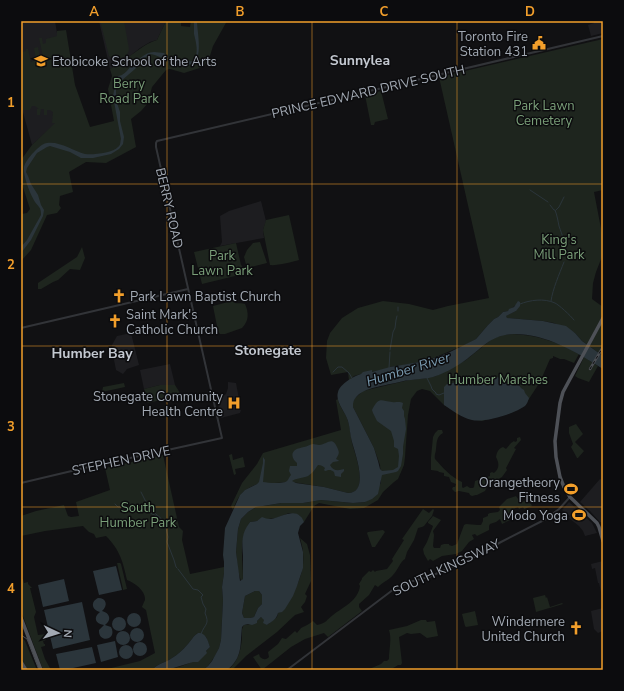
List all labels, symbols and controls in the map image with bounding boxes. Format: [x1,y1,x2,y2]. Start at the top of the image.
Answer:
text: A [89,3,99,21]
text: B [236,3,245,21]
text: C [380,3,389,21]
text: D [525,3,535,21]
place label: Toronto Fire Station 431 [458,28,528,61]
public building icon: Toronto Fire Station 431 [531,35,547,51]
district label: Sunnylea [330,51,390,70]
school or university icon: Etobicoke School of the Arts [33,53,49,69]
place label: Etobicoke School of the Arts [52,53,217,71]
street label: PRINCE EDWARD DRIVE SOUTH [270,61,467,123]
park label: Berry Road Park [99,75,159,108]
text: 1 [7,94,15,112]
park label: Park Lawn Cemetery [513,97,575,130]
street label: BERRY ROAD [151,166,187,250]
park label: King's Mill Park [533,231,585,264]
park label: Park Lawn Park [191,247,253,280]
text: 2 [7,256,15,274]
church icon: Park Lawn Baptist Church [111,288,127,304]
place label: Park Lawn Baptist Church [130,288,281,306]
place label: Saint Mark's Catholic Church [126,306,218,339]
church icon: Saint Mark's Catholic Church [107,313,123,329]
district label: Stonegate [235,341,302,360]
district label: Humber Bay [51,344,133,363]
water label: Humber River [364,347,453,391]
park label: Humber Marshes [448,371,548,389]
place label: Stonegate Community Health Centre [93,388,223,421]
hospital icon: Stonegate Community Health Centre [226,395,242,411]
text: 3 [7,418,15,436]
street label: STEPHEN DRIVE [70,442,172,480]
place label: Orangetheory Fitness [479,474,560,507]
sports icon: Orangetheory Fitness [563,481,579,497]
park label: South Humber Park [100,499,177,532]
place label: Modo Yoga [503,507,568,525]
sports icon: Modo Yoga [571,507,587,523]
street label: SOUTH KINGSWAY [390,535,503,601]
text: 4 [7,580,15,598]
north arrow [38,613,78,653]
place label: Windermere United Church [481,613,565,646]
church icon: Windermere United Church [568,620,584,636]
text: N [60,629,75,638]

